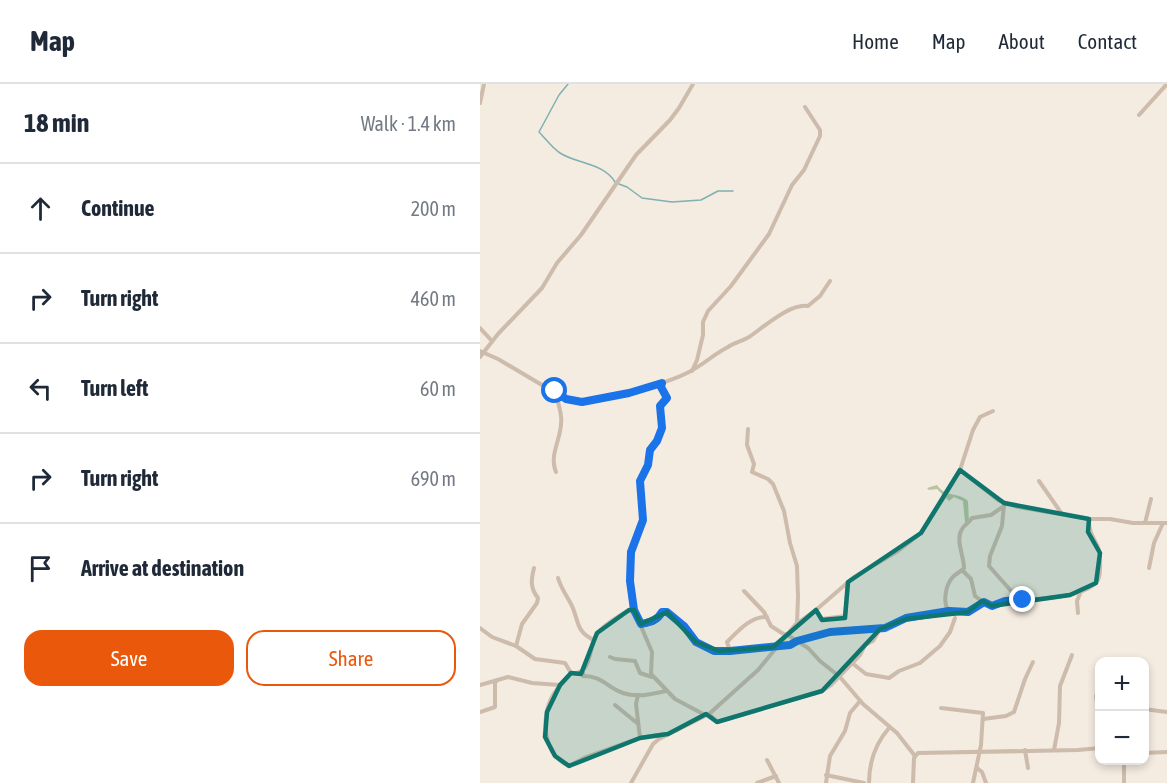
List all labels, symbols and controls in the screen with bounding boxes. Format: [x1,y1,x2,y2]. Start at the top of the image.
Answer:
text: Map [30,25,75,57]
text: Home [852,29,899,53]
text: Map [932,29,966,53]
text: About [999,29,1045,53]
text: Contact [1078,29,1137,53]
text: 18 min [24,108,89,138]
text: Walk · 1.4 km [361,112,456,135]
icon: ahead [24,192,57,225]
text: Continue [81,195,155,221]
text: 200 m [411,197,456,220]
icon: right [24,282,57,315]
text: Turn right [81,285,158,311]
text: 460 m [411,287,456,310]
icon: left [24,372,57,405]
text: Turn left [81,375,148,401]
text: 60 m [420,377,456,400]
route start [541,377,567,403]
icon: right [24,462,57,495]
text: Turn right [81,465,158,491]
text: 690 m [411,467,456,490]
icon: arrive [24,552,57,585]
text: Arrive at destination [81,555,244,581]
route end [1009,586,1035,612]
button: Save [24,630,234,686]
button: Share [246,630,456,686]
map controls [1095,657,1149,765]
button: + [1095,657,1149,711]
button: − [1095,711,1149,765]

